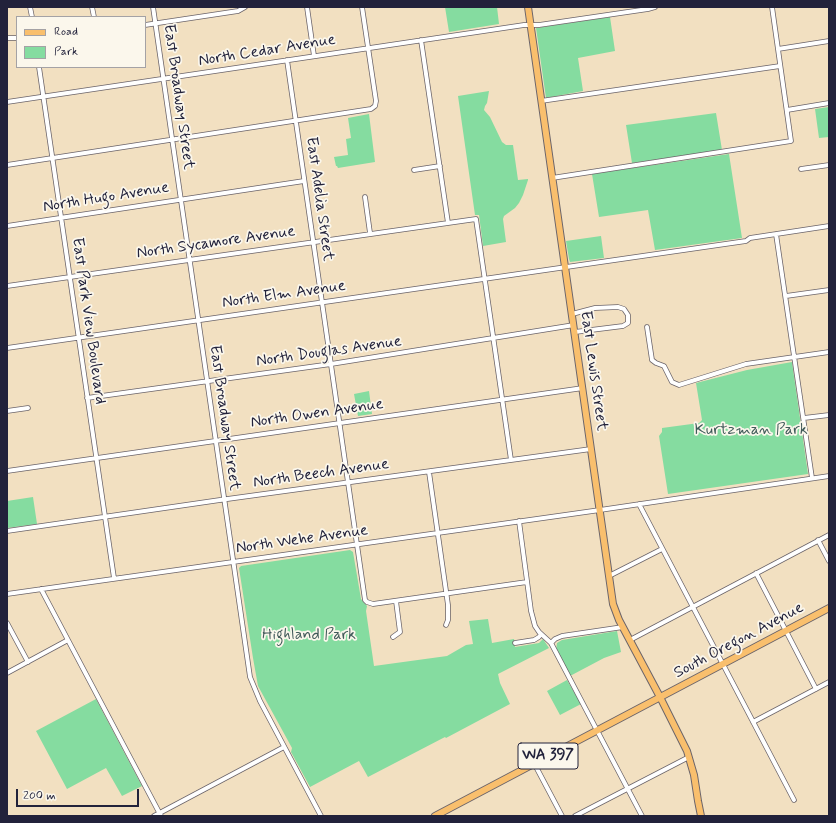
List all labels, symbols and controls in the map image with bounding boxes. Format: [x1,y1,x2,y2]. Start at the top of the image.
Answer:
legend [16,16,146,68]
street label: East Broadway Street [158,23,198,171]
text: Road [54,24,78,40]
street label: North Cedar Avenue [197,31,337,71]
text: Park [54,44,78,60]
street label: East Adelia Street [301,136,337,262]
street label: North Hugo Avenue [42,179,170,217]
street label: North Sycamore Avenue [136,222,296,264]
street label: East Park View Boulevard [67,236,109,406]
street label: North Elm Avenue [221,277,347,313]
street label: East Lewis Street [575,310,611,432]
street label: North Douglas Avenue [255,332,403,372]
street label: East Broadway Street [204,344,244,492]
street label: North Owen Avenue [249,395,385,433]
park label: Kurtzman Park [694,421,808,441]
street label: North Beech Avenue [252,455,390,493]
street label: North Wehe Avenue [235,521,369,559]
street label: South Oregon Avenue [671,599,807,683]
park label: Highland Park [262,626,356,646]
road number: WA 397 [518,743,578,769]
scale bar [18,781,141,807]
text: 200 m [23,788,56,804]

